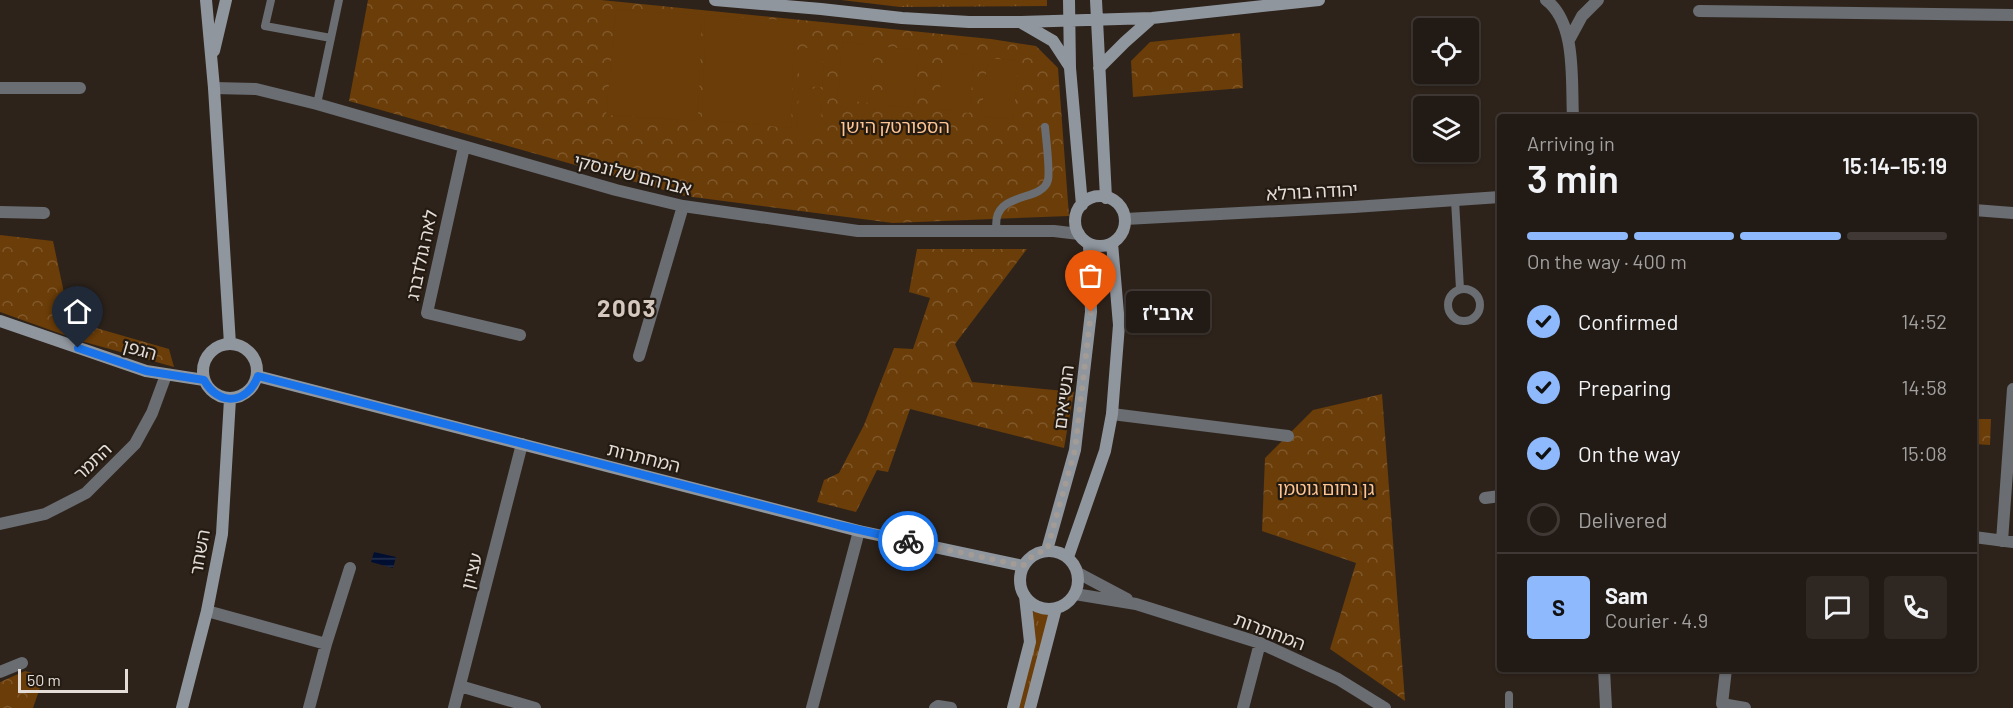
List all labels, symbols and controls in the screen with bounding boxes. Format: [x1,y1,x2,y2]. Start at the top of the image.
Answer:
map controls [1413,18,1479,162]
button: locate [1413,18,1479,84]
button: layers [1413,96,1479,162]
park label: הספורטק הישן [840,115,950,137]
text: Arriving in [1527,131,1615,155]
street label: אברהם שלונסקי [572,149,694,199]
text: 15:14–15:19 [1842,152,1947,178]
text: 3 min [1527,154,1619,201]
street label: יהודה בורלא [1266,178,1358,204]
street label: לאה גולדברג [401,208,441,302]
text: On the way · 400 m [1527,249,1687,273]
pin [1065,250,1116,312]
icon: bag [1074,259,1107,292]
pin [52,286,103,348]
callout: ארבי'ז [1127,291,1211,333]
district label: 2003 [597,293,657,322]
icon: home [61,295,94,328]
text: ארבי'ז [1142,300,1194,324]
icon: check [1527,305,1560,338]
text: Confirmed [1578,308,1678,334]
text: 14:52 [1901,309,1947,333]
street label: הגפן [120,334,160,364]
street label: הנשיאים [1048,364,1078,430]
icon: check [1527,371,1560,404]
text: Preparing [1578,374,1671,400]
text: 14:58 [1902,375,1947,399]
street label: המחתרות [605,437,683,477]
icon: check [1527,437,1560,470]
street label: התמר [68,438,116,484]
text: On the way [1578,440,1681,466]
text: 15:08 [1901,441,1947,465]
park label: גן נחום גוטמן [1277,477,1375,499]
text: Delivered [1578,506,1667,532]
courier [878,511,938,571]
icon: bike [892,525,925,558]
street label: השחר [184,528,214,576]
street label: עציון [456,550,486,592]
button: chat [1806,576,1869,639]
button: phone [1884,576,1947,639]
text: Sam [1605,582,1648,608]
text: S [1552,594,1565,620]
street label: המחתרות [1231,607,1309,655]
text: Courier · 4.9 [1605,608,1708,632]
scale bar [18,666,128,694]
text: 50 m [27,670,61,689]

